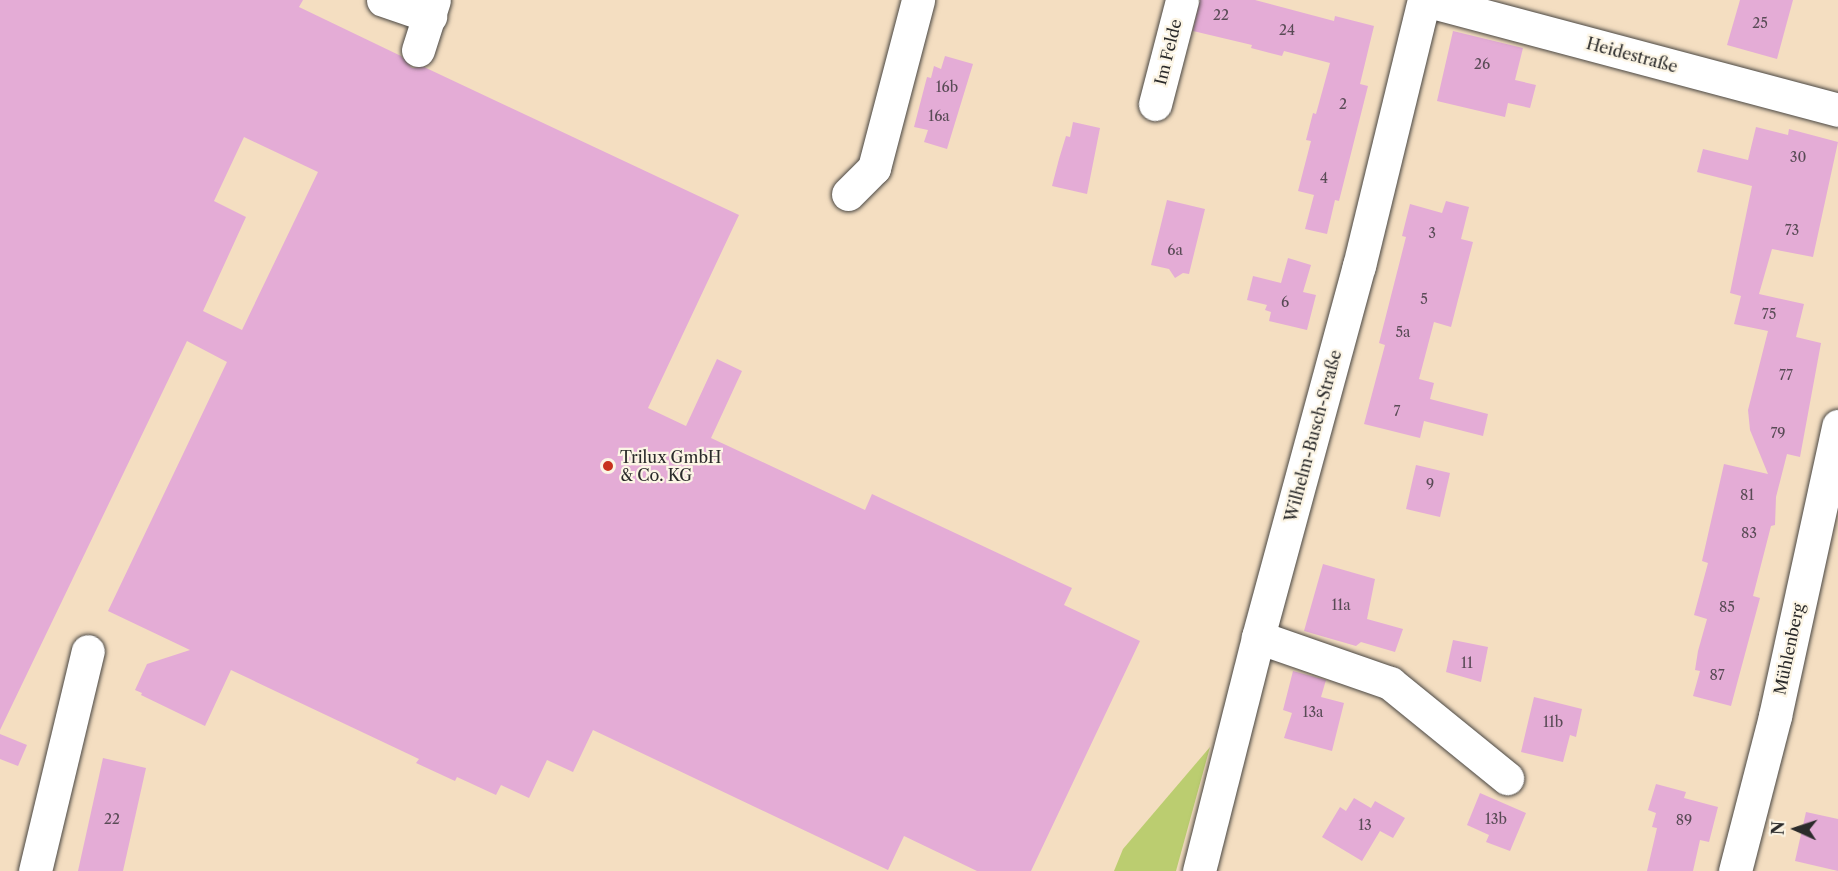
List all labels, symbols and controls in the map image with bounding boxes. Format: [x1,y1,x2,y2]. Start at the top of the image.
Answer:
house number: 22 [1213,7,1229,23]
house number: 25 [1752,15,1768,31]
street label: Im Felde [1151,17,1185,87]
house number: 24 [1279,22,1295,38]
street label: Heidestraße [1584,34,1680,76]
house number: 26 [1474,56,1490,72]
house number: 16b [936,79,958,95]
house number: 2 [1339,96,1347,112]
house number: 16a [928,108,950,124]
house number: 30 [1790,149,1806,165]
house number: 4 [1320,170,1328,186]
house number: 73 [1785,222,1799,238]
house number: 3 [1428,225,1436,241]
house number: 6a [1167,242,1183,258]
house number: 5 [1420,291,1428,307]
house number: 6 [1281,294,1289,310]
house number: 75 [1762,306,1776,322]
house number: 5a [1396,324,1410,340]
street label: Wilhelm-Busch-Straße [1281,348,1345,524]
house number: 77 [1779,367,1793,383]
house number: 7 [1394,403,1400,419]
house number: 79 [1770,425,1786,441]
place label: Trilux GmbH & Co. KG [620,447,722,485]
marker: Trilux GmbH & Co. KG [601,459,615,473]
house number: 9 [1426,476,1434,492]
house number: 81 [1740,487,1754,503]
house number: 83 [1741,525,1757,541]
house number: 11a [1331,597,1351,613]
house number: 85 [1719,599,1735,615]
street label: Mühlenberg [1770,602,1808,696]
house number: 11 [1461,655,1473,671]
house number: 87 [1709,667,1725,683]
house number: 13a [1303,704,1323,720]
house number: 11b [1543,714,1563,730]
north arrow [1766,799,1826,859]
house number: 22 [104,811,120,827]
house number: 13b [1485,811,1507,827]
house number: 89 [1676,812,1692,828]
house number: 13 [1358,817,1372,833]
text: N [1768,821,1788,836]

